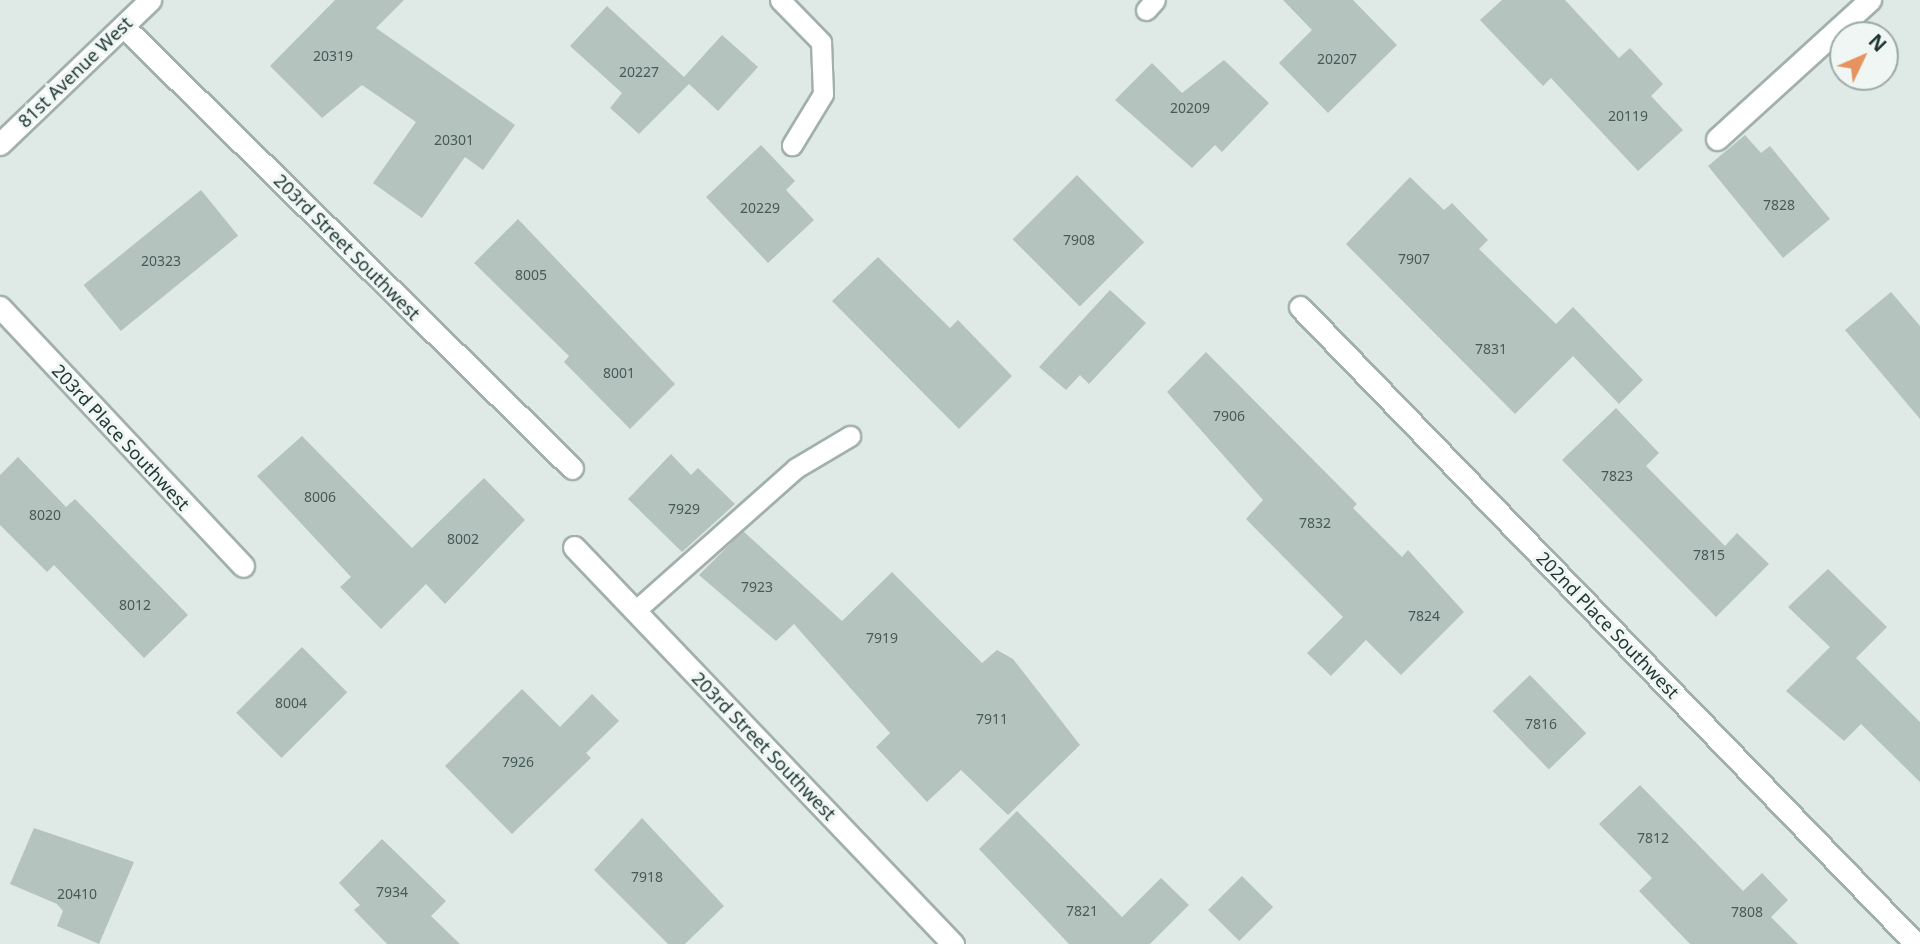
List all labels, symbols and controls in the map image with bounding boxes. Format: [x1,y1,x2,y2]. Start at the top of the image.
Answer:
street label: 81st Avenue West [14,12,136,132]
north arrow [1829,21,1899,91]
text: N [1863,28,1892,57]
house number: 20319 [313,48,353,64]
house number: 20207 [1317,51,1357,67]
house number: 20227 [619,64,659,80]
house number: 20209 [1170,100,1210,116]
house number: 20119 [1608,108,1648,124]
house number: 20301 [434,132,474,148]
street label: 203rd Street Southwest [270,170,424,324]
house number: 7828 [1763,197,1795,213]
house number: 20229 [740,200,780,216]
house number: 7908 [1063,232,1095,248]
house number: 7907 [1398,251,1430,267]
house number: 20323 [141,253,181,269]
house number: 8005 [515,267,547,283]
house number: 7831 [1475,341,1507,357]
street label: 203rd Place Southwest [48,360,194,514]
house number: 8001 [603,365,635,381]
house number: 7906 [1213,408,1245,424]
house number: 7823 [1601,468,1633,484]
house number: 8006 [304,489,336,505]
house number: 7929 [668,501,700,517]
house number: 8020 [29,507,61,523]
house number: 7832 [1299,515,1331,531]
house number: 8002 [447,531,479,547]
street label: 202nd Place Southwest [1532,547,1684,703]
house number: 7815 [1693,547,1725,563]
house number: 7923 [741,579,773,595]
house number: 8012 [119,597,151,613]
house number: 7824 [1408,608,1440,624]
house number: 7919 [866,630,898,646]
street label: 203rd Street Southwest [688,667,840,825]
house number: 8004 [275,695,307,711]
house number: 7911 [976,711,1008,727]
house number: 7816 [1525,716,1557,732]
house number: 7926 [502,754,534,770]
house number: 7812 [1637,830,1669,846]
house number: 7918 [631,869,663,885]
house number: 7934 [376,884,408,900]
house number: 20410 [57,886,97,902]
house number: 7821 [1066,903,1098,919]
house number: 7808 [1731,904,1763,920]

